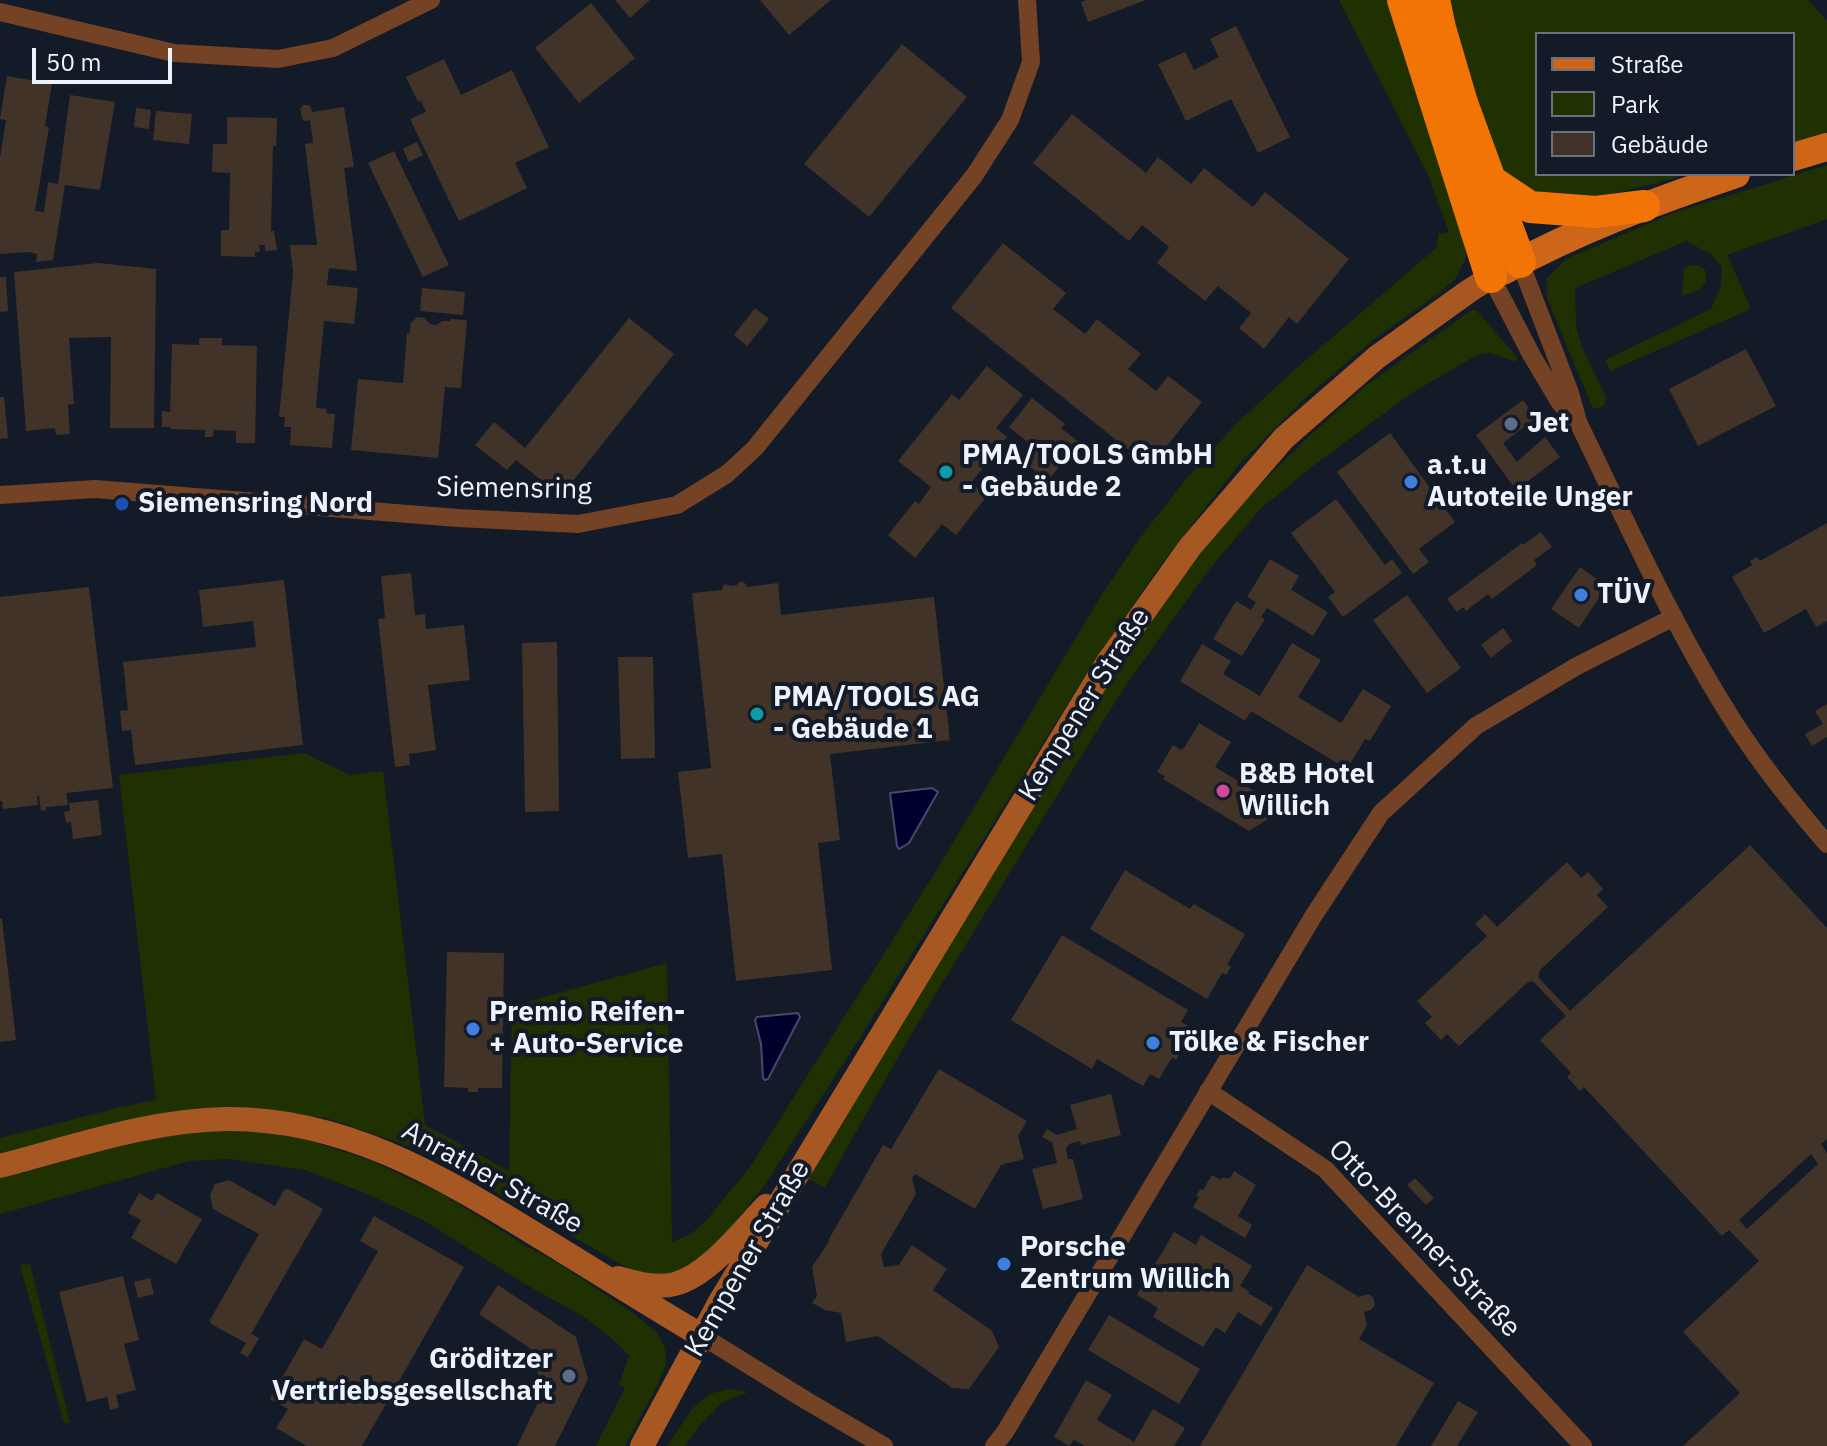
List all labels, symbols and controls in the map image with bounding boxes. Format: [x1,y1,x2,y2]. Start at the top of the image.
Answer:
scale bar [36,32,176,82]
legend [1535,32,1795,176]
text: 50 m [46,46,101,78]
text: Straße [1611,48,1683,80]
text: Park [1611,88,1660,120]
text: Gebäude [1611,128,1708,160]
place label: Jet [1527,407,1569,441]
marker: Jet [1502,415,1520,433]
place label: PMA/TOOLS GmbH - Gebäude 2 [962,439,1213,505]
place label: a.t.u Autoteile Unger [1427,449,1633,515]
marker: PMA/TOOLS GmbH - Gebäude 2 [937,463,955,481]
street label: Siemensring [436,471,592,507]
marker: a.t.u Autoteile Unger [1402,473,1420,491]
place label: Siemensring Nord [138,487,373,521]
marker: Siemensring Nord [113,495,131,513]
place label: TÜV [1597,578,1651,612]
marker: TÜV [1572,586,1590,604]
street label: Kempener Straße [1012,602,1158,808]
place label: PMA/TOOLS AG - Gebäude 1 [773,681,980,747]
marker: PMA/TOOLS AG - Gebäude 1 [748,705,766,723]
place label: B&B Hotel Willich [1239,758,1374,824]
marker: B&B Hotel Willich [1214,782,1232,800]
place label: Premio Reifen- + Auto-Service [489,996,685,1062]
marker: Premio Reifen- + Auto-Service [464,1020,482,1038]
place label: Tölke & Fischer [1169,1026,1369,1060]
marker: Tölke & Fischer [1144,1034,1162,1052]
street label: Anrather Straße [396,1114,588,1242]
street label: Otto-Brenner-Straße [1321,1133,1527,1345]
street label: Kempener Straße [678,1155,818,1363]
place label: Porsche Zentrum Willich [1020,1231,1231,1297]
marker: Porsche Zentrum Willich [995,1255,1013,1273]
place label: Gröditzer Vertriebsgesellschaft [272,1343,553,1409]
marker: Gröditzer Vertriebsgesellschaft [560,1367,578,1385]

